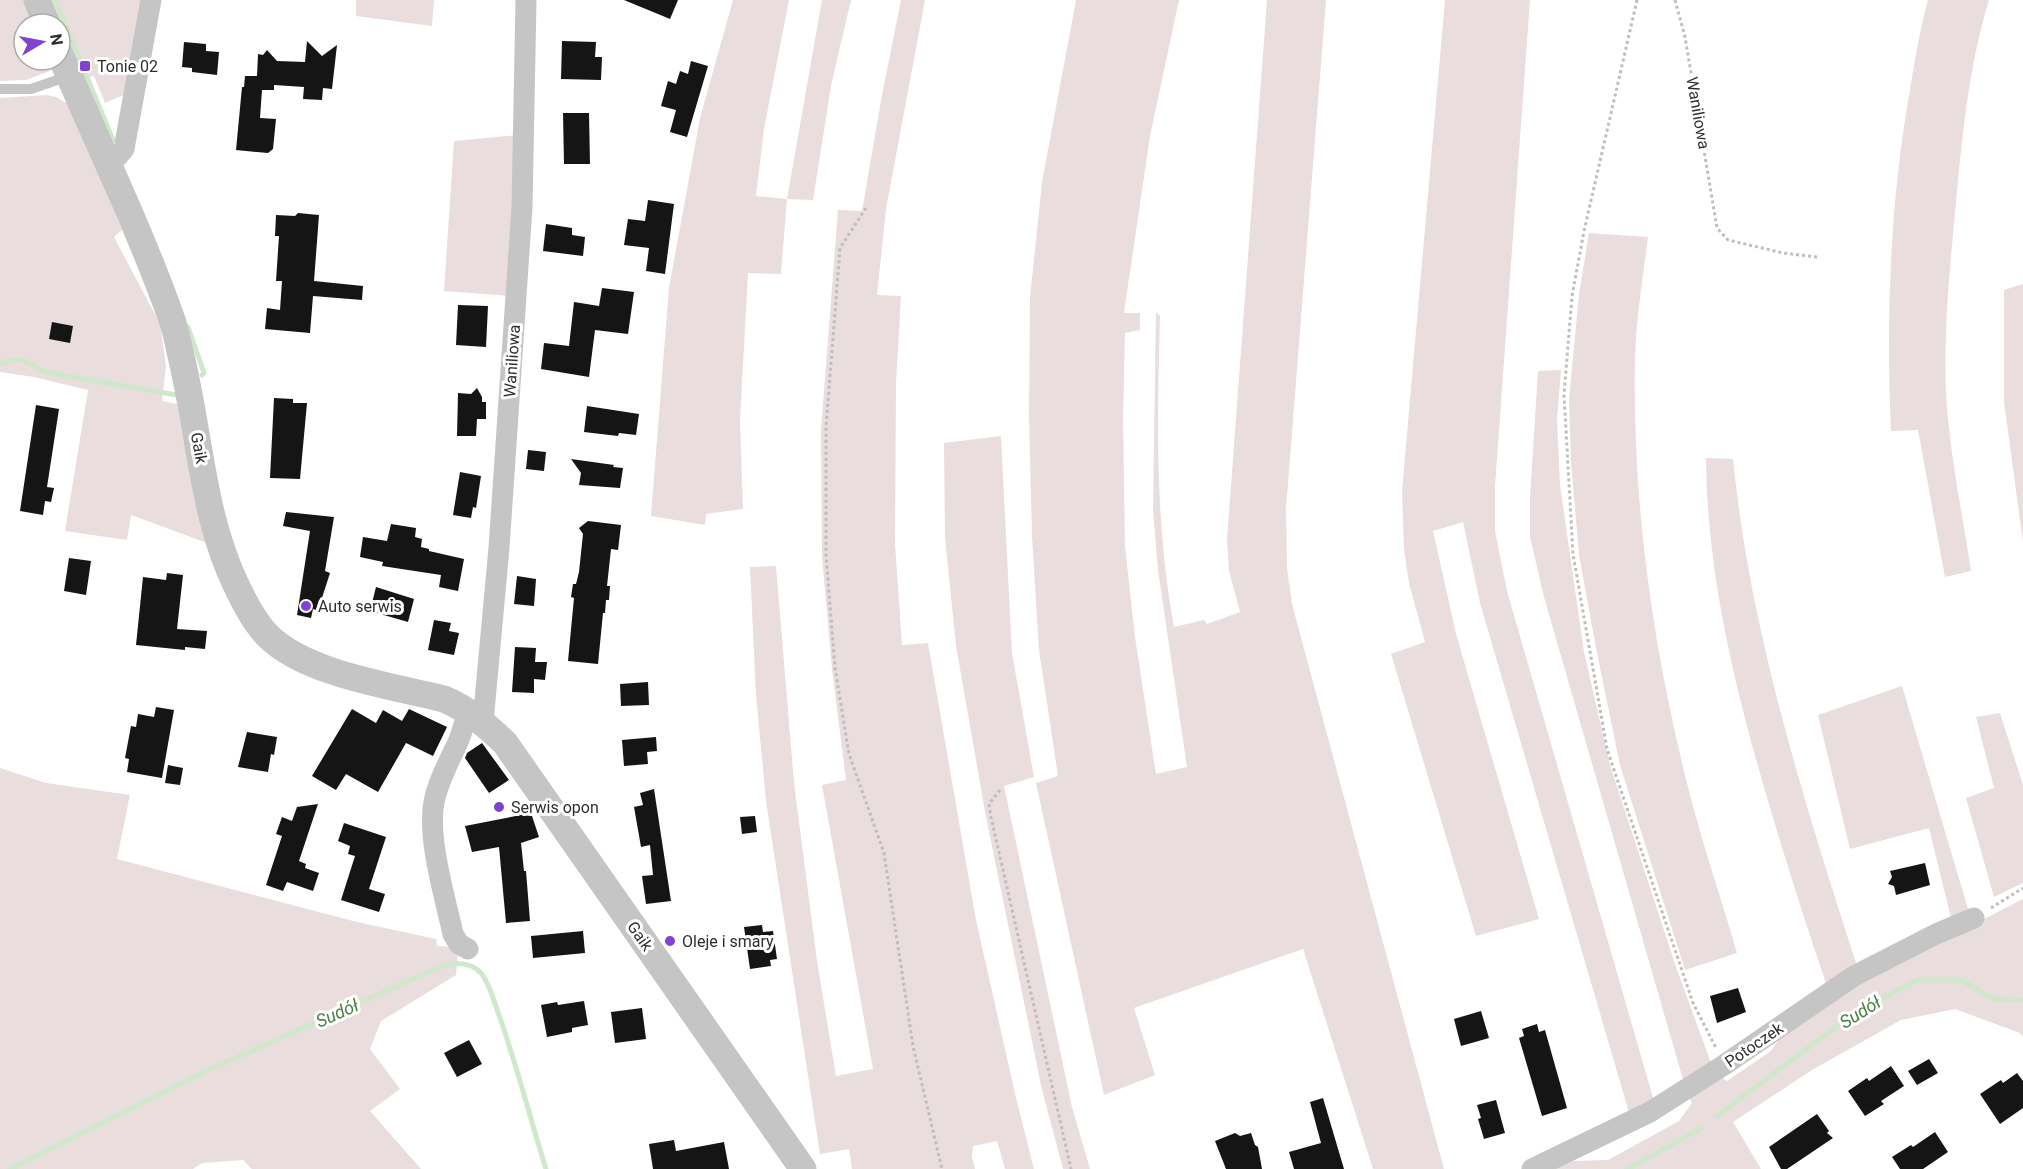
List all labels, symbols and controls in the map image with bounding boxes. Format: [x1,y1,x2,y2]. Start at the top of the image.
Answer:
north arrow [12,12,72,72]
text: N [46,32,67,47]
place label: Tonie 02 [97,57,158,76]
marker: Tonie 02 [78,59,92,73]
street label: Waniliowa [1682,75,1714,151]
street label: Waniliowa [500,324,524,398]
street label: Gaik [187,431,211,466]
place label: Auto serwis [318,597,402,616]
marker: Auto serwis [299,599,313,613]
place label: Serwis opon [511,798,599,817]
marker: Serwis opon [492,800,506,814]
street label: Gaik [623,918,657,955]
place label: Oleje i smary [682,932,774,951]
marker: Oleje i smary [663,934,677,948]
water label: Sudół [1836,991,1885,1033]
water label: Sudół [312,994,362,1032]
street label: Potoczek [1721,1018,1787,1071]

